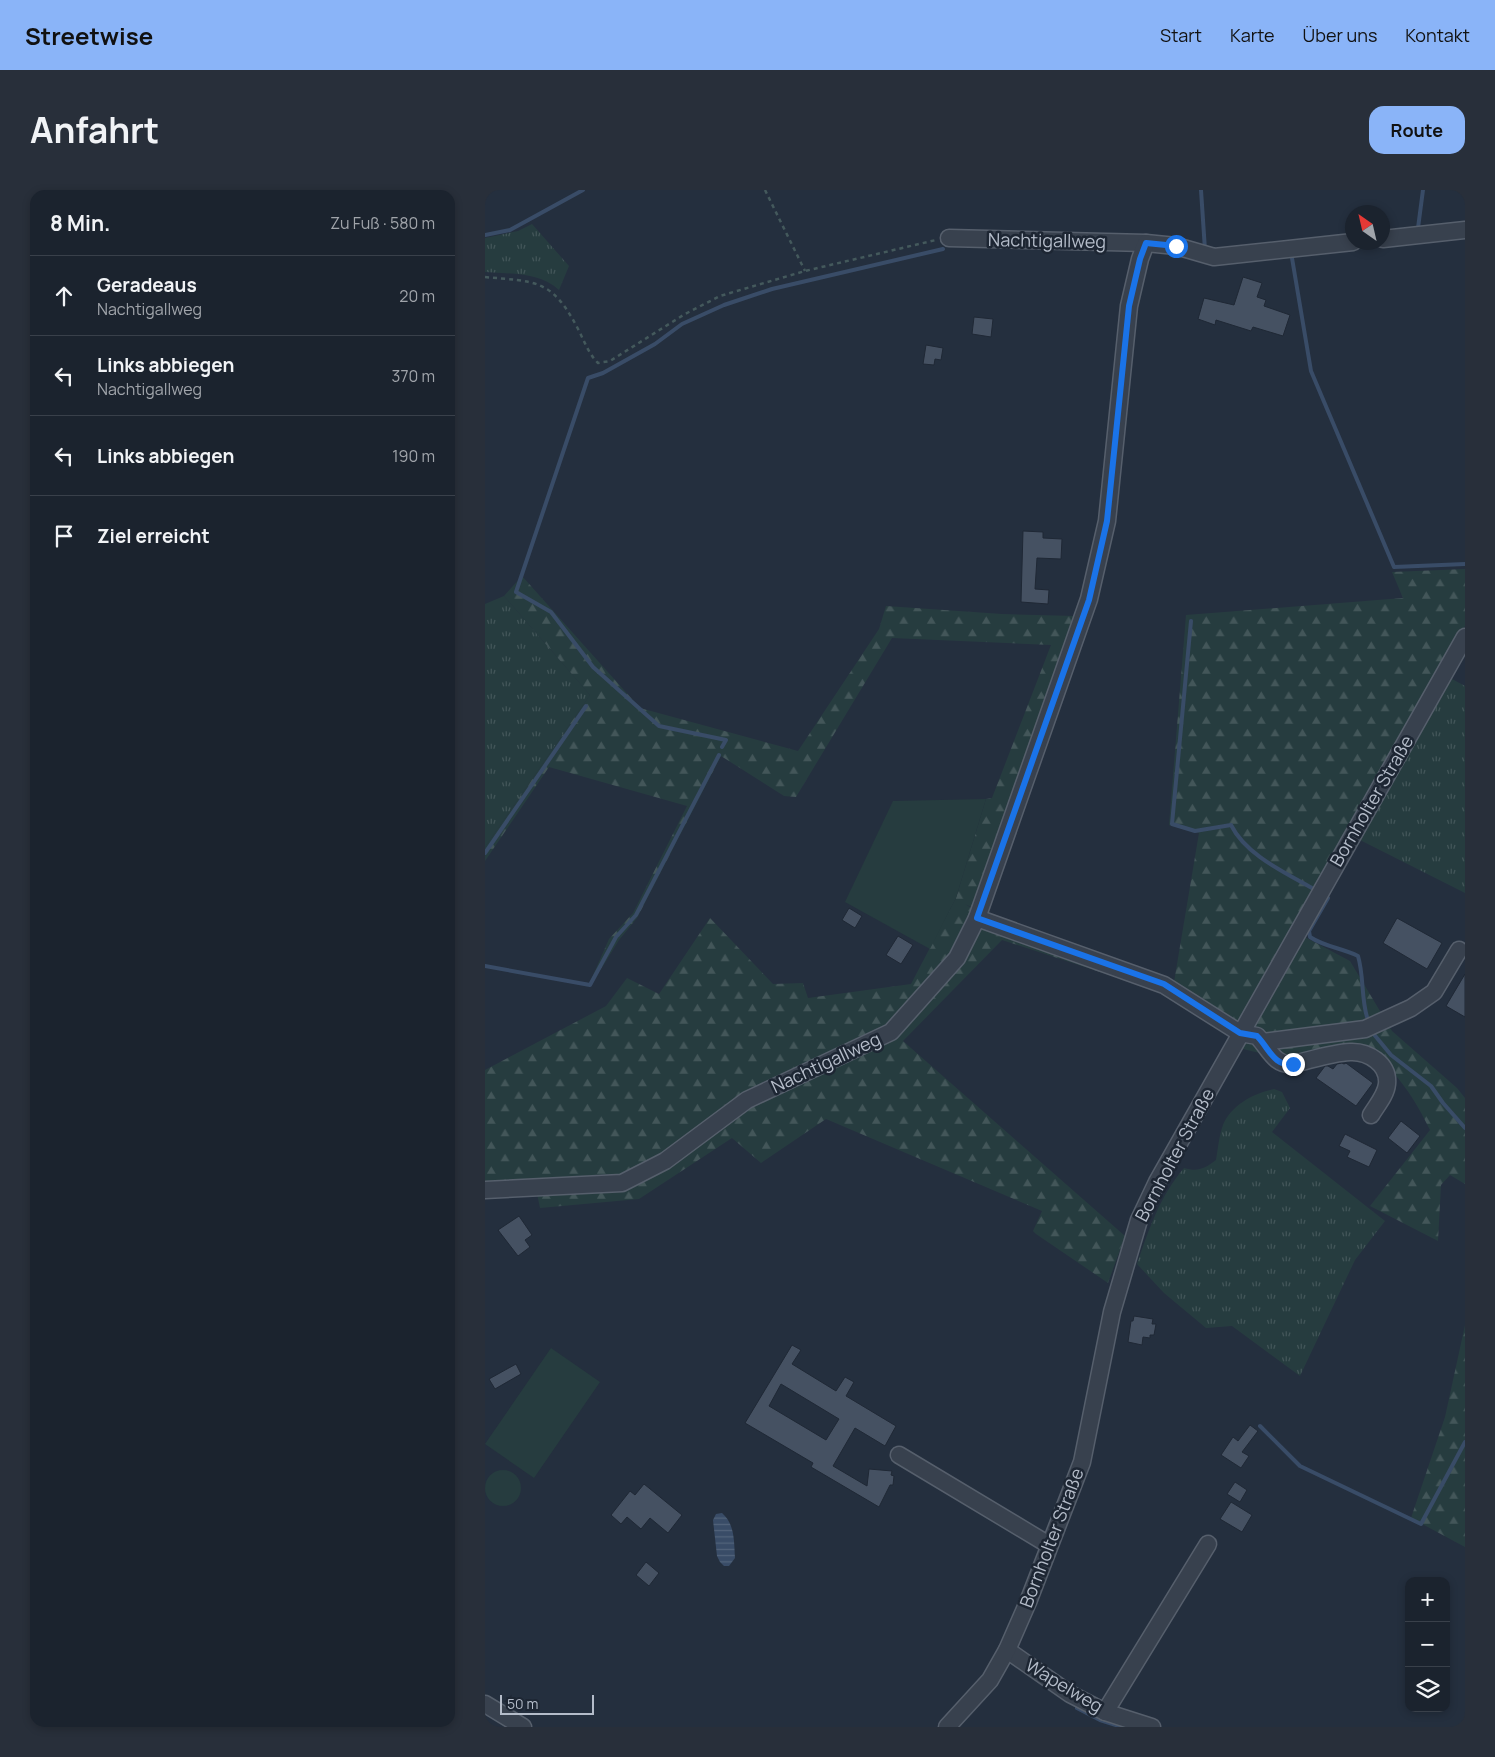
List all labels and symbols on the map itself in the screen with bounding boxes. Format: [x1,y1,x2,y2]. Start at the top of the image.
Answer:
north arrow [1345,205,1390,250]
street label: Nachtigallweg [988,227,1106,253]
route start [1165,235,1188,258]
street label: Bornholter Straße [1324,731,1418,870]
street label: Nachtigallweg [767,1026,884,1098]
route end [1282,1053,1305,1076]
street label: Bornholter Straße [1129,1084,1219,1225]
street label: Bornholter Straße [1013,1464,1089,1611]
street label: Wapelweg [1021,1653,1108,1718]
scale bar [500,1692,594,1715]

